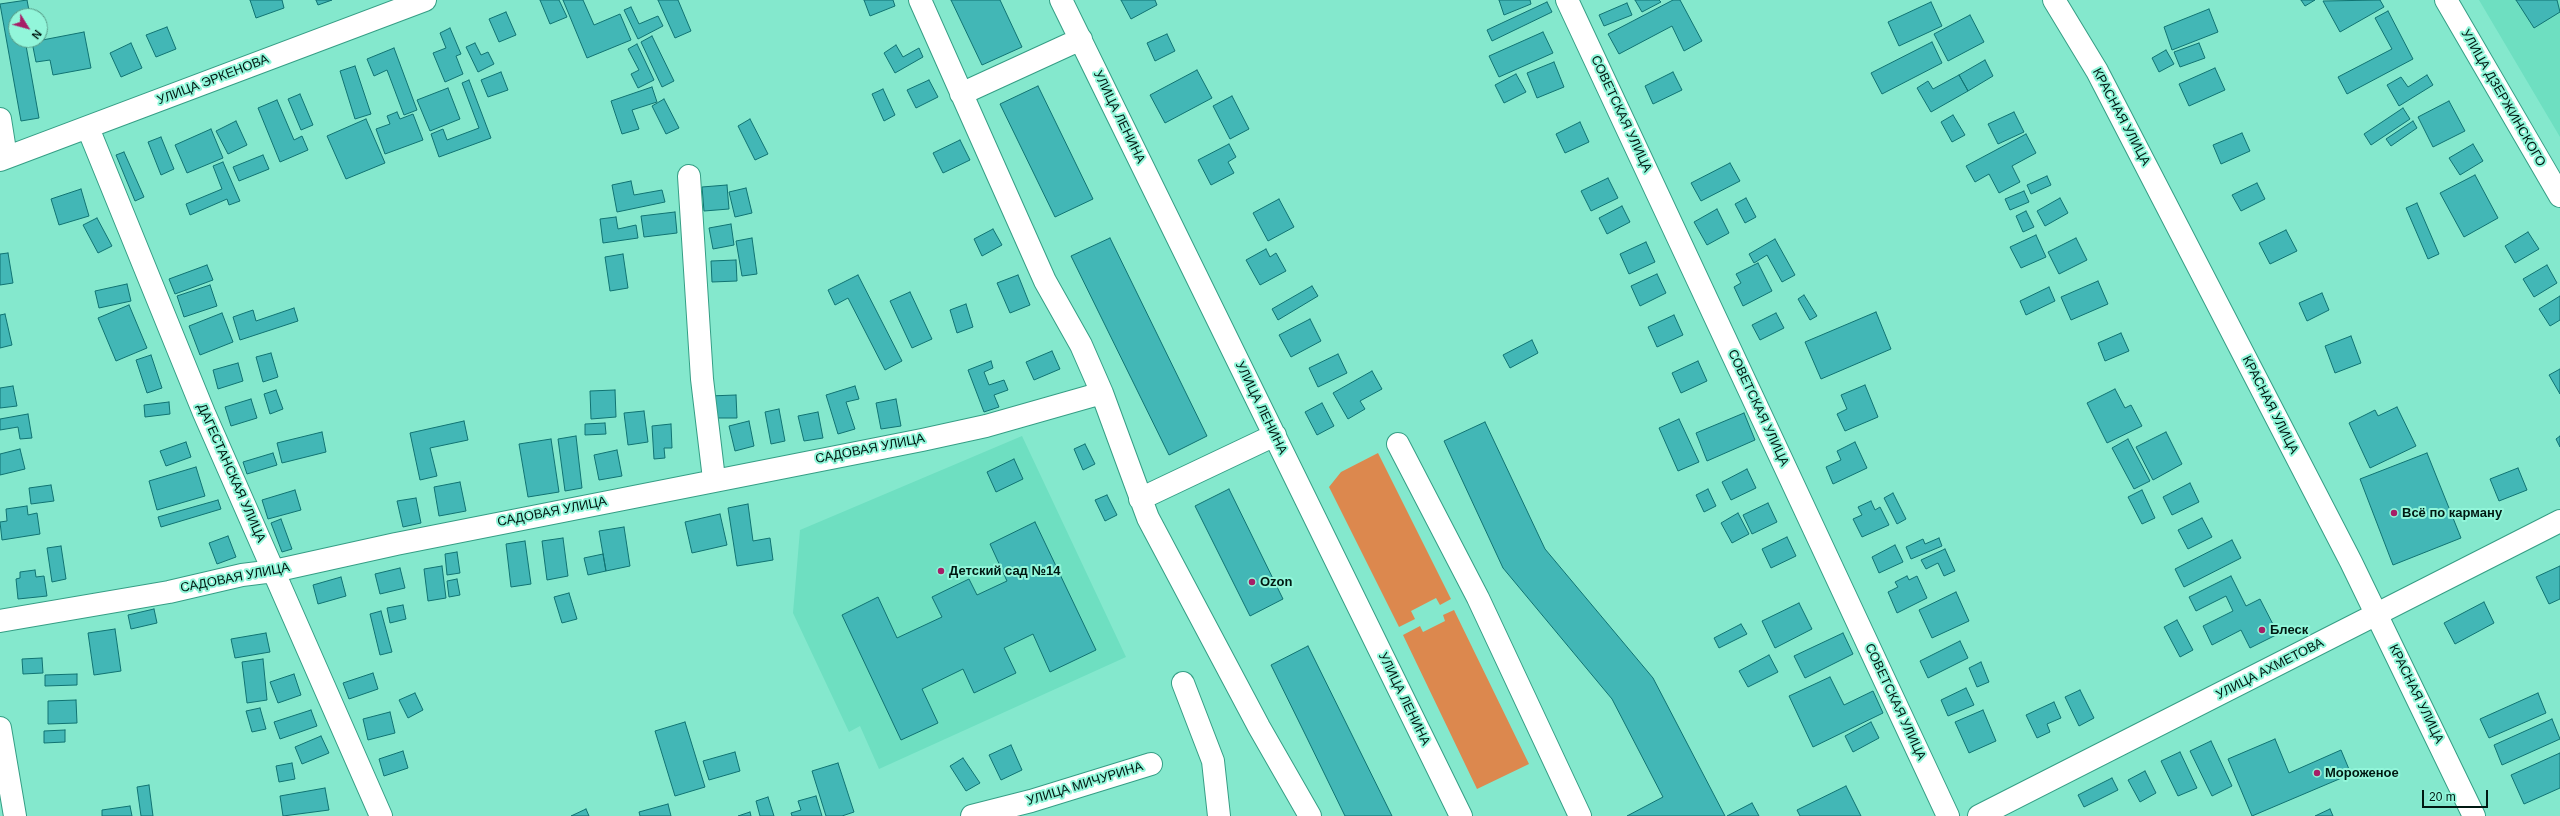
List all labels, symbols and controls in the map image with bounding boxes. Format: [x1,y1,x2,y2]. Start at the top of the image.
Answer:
north arrow [8,8,48,48]
street label: УЛИЦА ДЗЕРЖИНСКОГО [2457,27,2549,169]
text: N [30,28,44,41]
street label: УЛИЦА ЭРКЕНОВА [155,52,271,108]
street label: СОВЕТСКАЯ УЛИЦА [1587,53,1655,175]
street label: КРАСНАЯ УЛИЦА [2089,66,2153,168]
street label: УЛИЦА ЛЕНИНА [1090,68,1148,166]
street label: СОВЕТСКАЯ УЛИЦА [1724,347,1792,469]
street label: КРАСНАЯ УЛИЦА [2238,353,2302,457]
street label: УЛИЦА ЛЕНИНА [1232,359,1290,457]
street label: ДАГЕСТАНСКАЯ УЛИЦА [193,401,269,545]
street label: САДОВАЯ УЛИЦА [814,431,926,467]
street label: САДОВАЯ УЛИЦА [496,494,608,530]
place label: Всё по карману [2402,505,2502,521]
marker: Всё по карману [2389,508,2399,518]
street label: САДОВАЯ УЛИЦА [179,560,291,596]
place label: Детский сад №14 [949,563,1060,579]
marker: Детский сад №14 [936,566,946,576]
place label: Ozon [1260,574,1292,590]
marker: Ozon [1247,577,1257,587]
place label: Блеск [2270,622,2308,638]
marker: Блеск [2257,625,2267,635]
street label: УЛИЦА АХМЕТОВА [2214,635,2326,703]
street label: СОВЕТСКАЯ УЛИЦА [1861,641,1929,763]
street label: КРАСНАЯ УЛИЦА [2385,642,2447,746]
street label: УЛИЦА ЛЕНИНА [1375,650,1433,748]
street label: УЛИЦА МИЧУРИНА [1025,759,1145,809]
place label: Мороженое [2325,765,2399,781]
marker: Мороженое [2312,768,2322,778]
scale bar [2424,782,2490,808]
text: 20 m [2429,790,2456,804]

